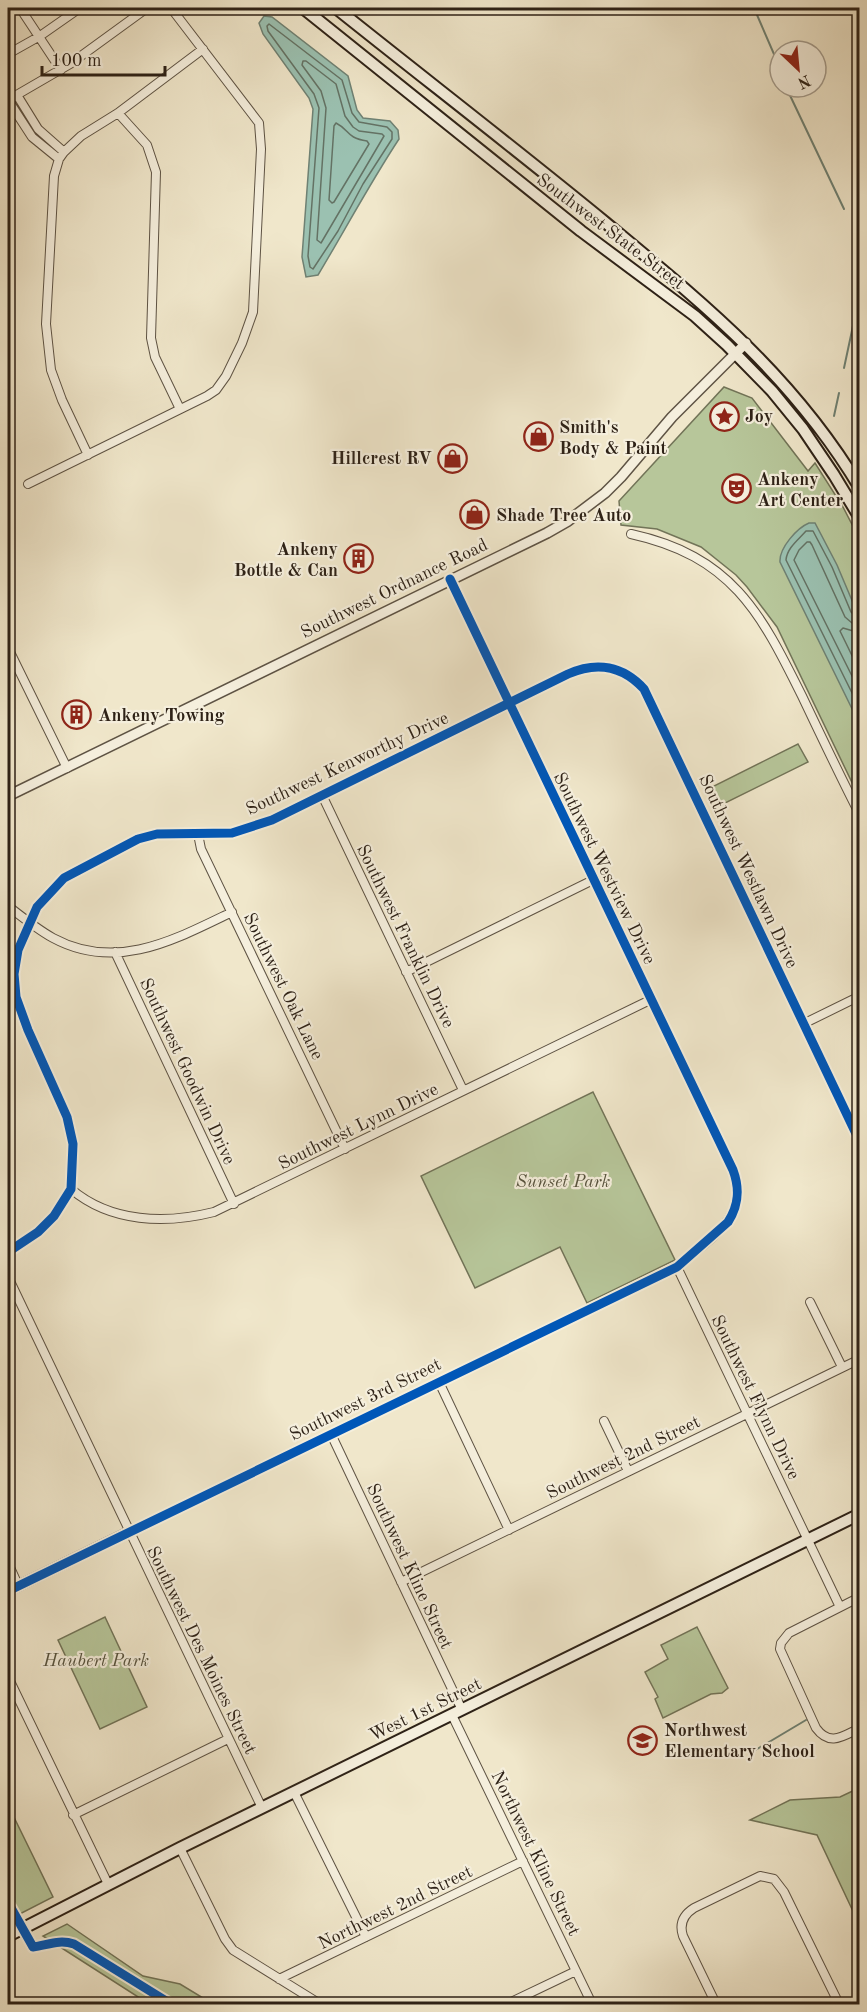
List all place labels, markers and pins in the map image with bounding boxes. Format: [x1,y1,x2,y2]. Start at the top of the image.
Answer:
place icon: Joy [708,400,740,432]
place label: Joy [745,408,773,426]
place label: Smith's Body & Paint [559,419,668,458]
shop icon: Smith's Body & Paint [522,421,554,453]
shop icon: Hillcrest RV [437,442,469,474]
place label: Hillcrest RV [331,450,432,468]
place label: Ankeny Art Center [757,471,843,510]
theatre icon: Ankeny Art Center [720,473,752,505]
shop icon: Shade Tree Auto [459,499,491,531]
place label: Shade Tree Auto [496,507,631,525]
place label: Ankeny Bottle & Can [234,541,338,580]
building icon: Ankeny Bottle & Can [343,543,375,575]
building icon: Ankeny Towing [61,699,93,731]
place label: Ankeny Towing [98,707,224,725]
place label: Northwest Elementary School [664,1722,815,1761]
school or university icon: Northwest Elementary School [627,1724,659,1756]

